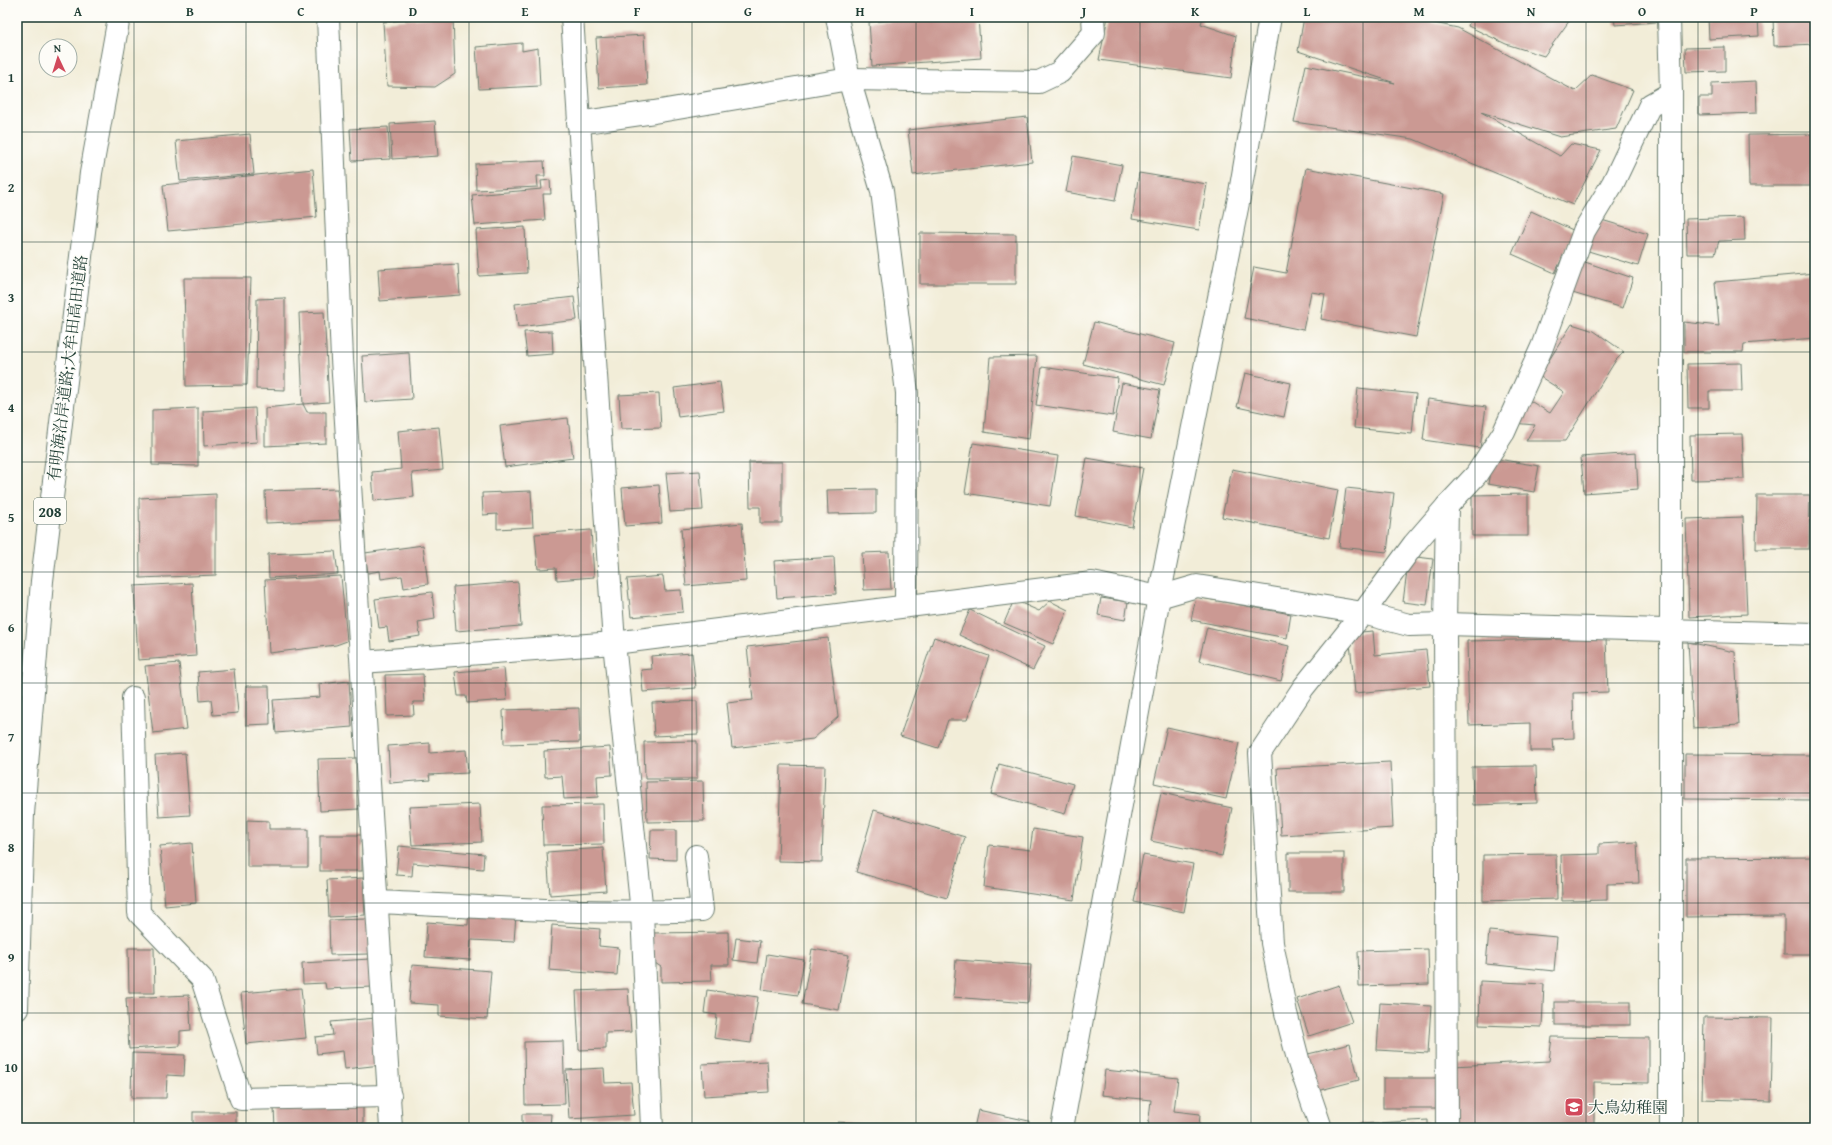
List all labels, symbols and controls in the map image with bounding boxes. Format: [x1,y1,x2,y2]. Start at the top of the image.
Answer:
text: A [74,2,83,21]
text: B [186,2,194,21]
text: C [297,2,305,21]
text: D [409,2,417,21]
text: E [522,2,529,21]
text: F [634,2,641,21]
text: G [744,2,752,21]
text: H [855,2,865,21]
text: I [970,2,974,21]
text: J [1080,2,1087,21]
text: K [1191,2,1200,21]
text: L [1304,2,1311,21]
text: M [1413,2,1425,21]
text: N [1527,2,1536,21]
text: O [1638,2,1646,21]
text: P [1750,2,1758,21]
north arrow [38,38,78,78]
text: N [53,40,62,56]
text: 1 [8,68,14,87]
text: 2 [8,178,15,197]
street label: 有明海沿岸道路;大牟田高田道路 [41,253,93,483]
text: 3 [8,288,14,307]
text: 4 [8,398,15,417]
road number: 208 [34,498,66,524]
text: 5 [8,508,15,527]
text: 6 [8,618,15,637]
text: 7 [8,728,15,747]
text: 8 [8,838,15,857]
text: 9 [8,948,15,967]
text: 10 [4,1058,18,1077]
place label: 大鳥幼稚園 [1588,1095,1668,1119]
school or university icon: 大鳥幼稚園 [1563,1096,1585,1118]

